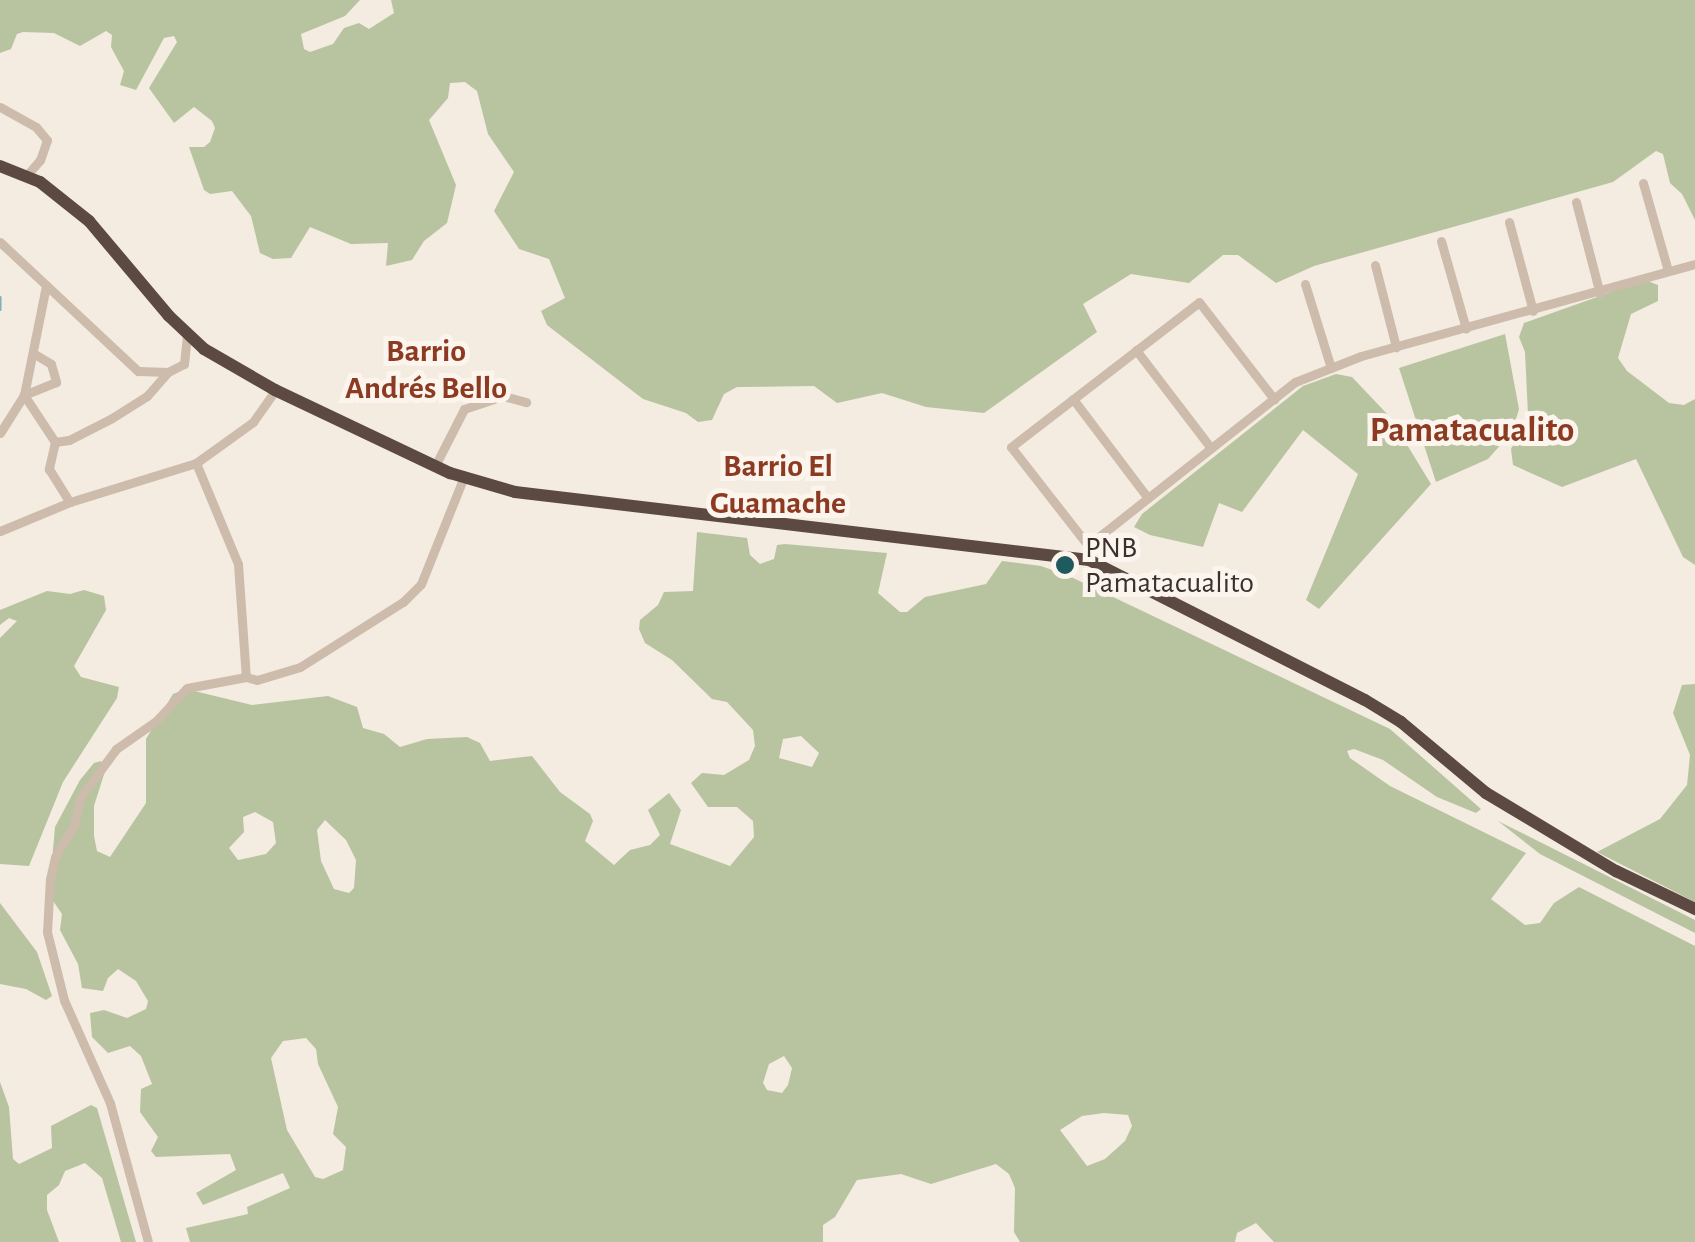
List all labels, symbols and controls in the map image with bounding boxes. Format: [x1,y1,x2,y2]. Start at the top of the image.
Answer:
district label: Barrio Andrés Bello [345,333,507,408]
district label: Pamatacualito [1370,410,1574,452]
district label: Barrio El Guamache [710,448,846,523]
place label: PNB Pamatacualito [1085,530,1254,600]
marker: PNB Pamatacualito [1054,554,1076,576]

